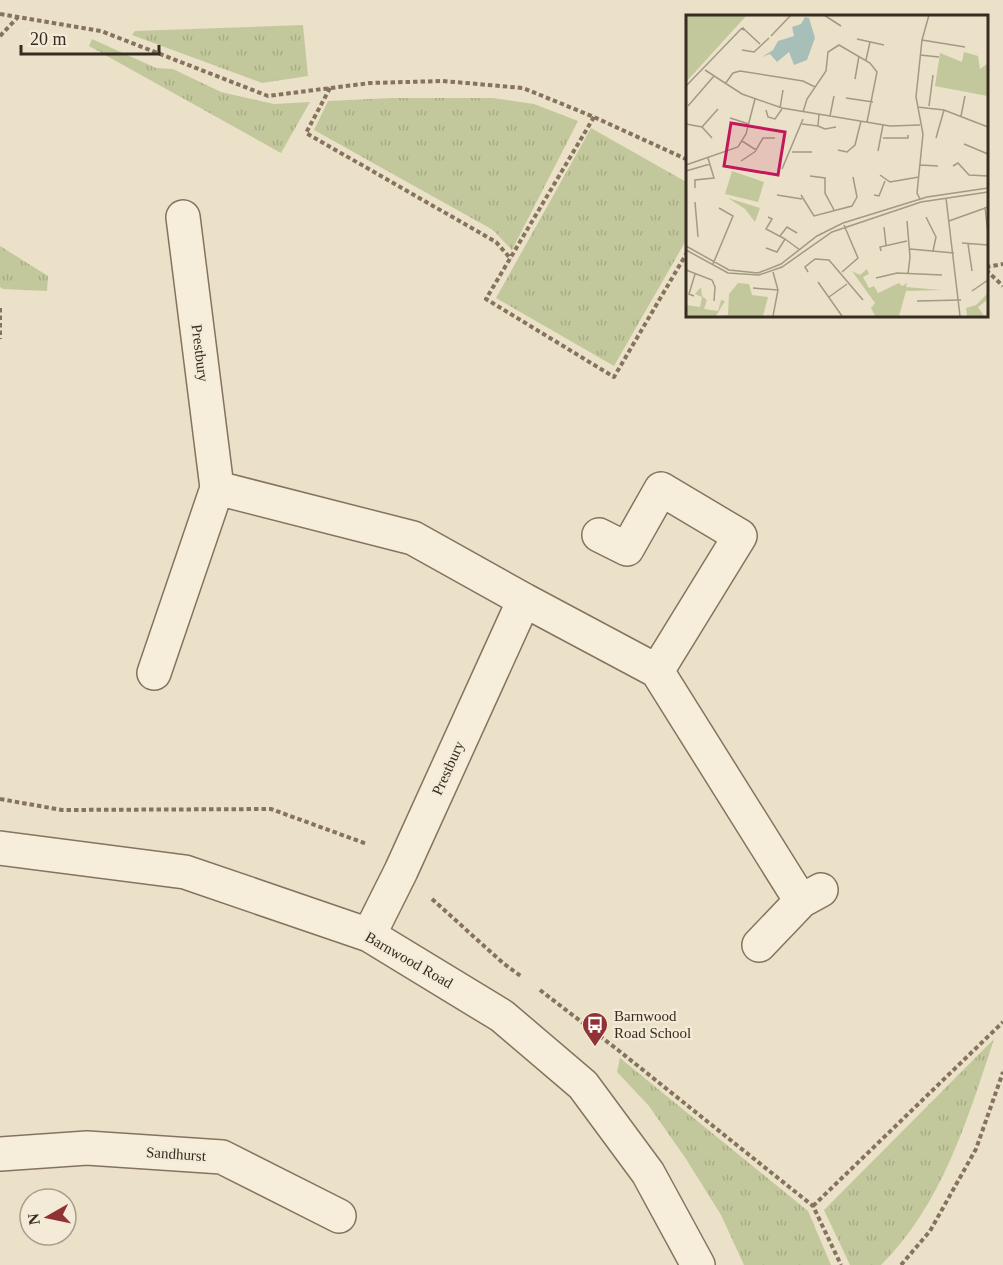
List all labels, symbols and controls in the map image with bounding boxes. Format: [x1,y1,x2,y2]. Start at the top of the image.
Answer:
inset map [686,15,988,316]
scale bar [21,18,159,56]
text: 20 m [30,29,67,49]
street label: Prestbury [189,323,212,383]
street label: Prestbury [429,738,467,798]
street label: Barnwood Road [363,929,456,992]
place label: Barnwood Road School [614,1008,691,1041]
bus stop icon: Barnwood Road School [580,1010,610,1048]
street label: Sandhurst [146,1144,207,1164]
north arrow [18,1187,78,1247]
text: N [24,1212,43,1226]

